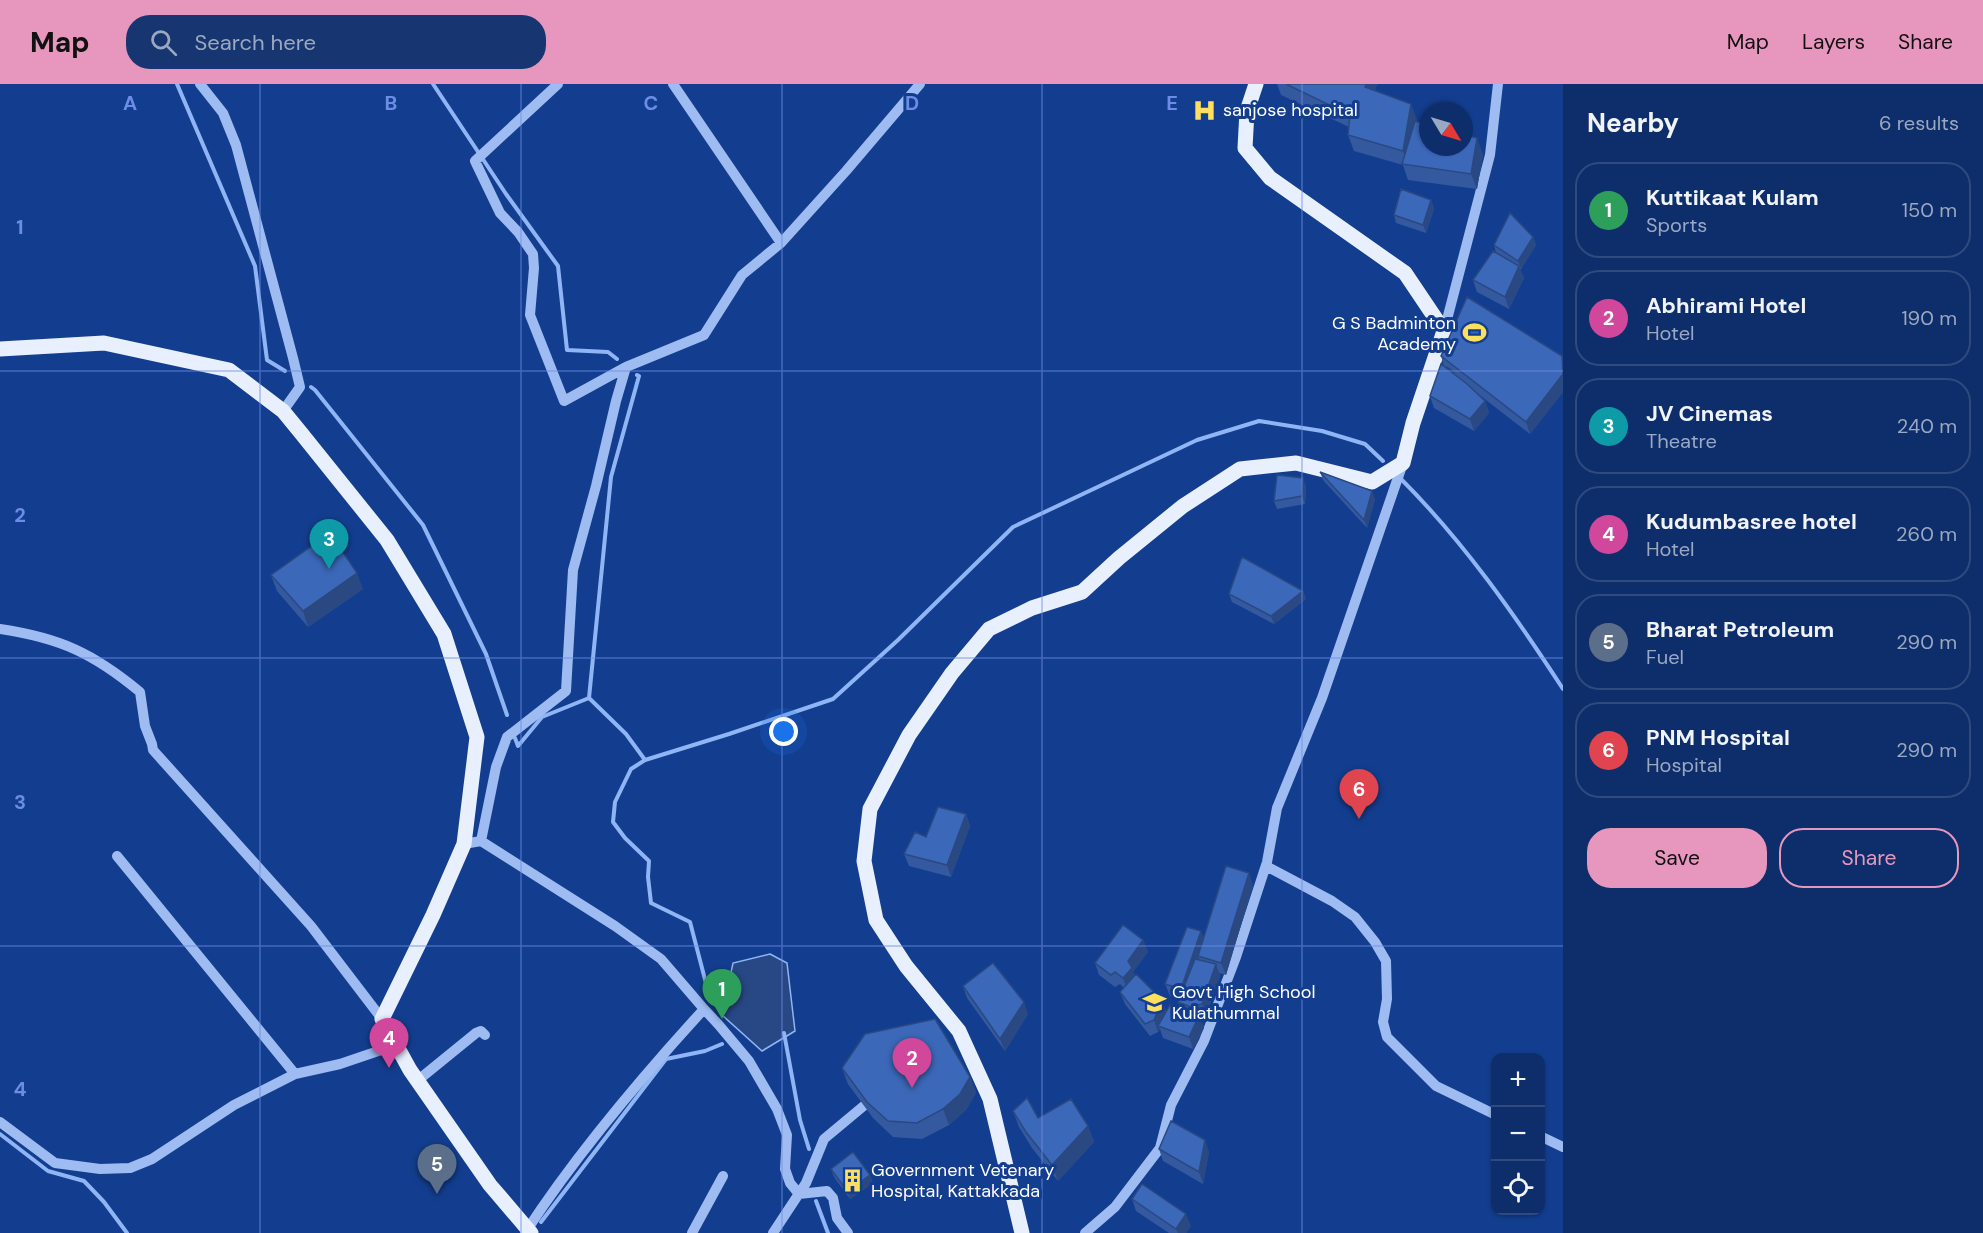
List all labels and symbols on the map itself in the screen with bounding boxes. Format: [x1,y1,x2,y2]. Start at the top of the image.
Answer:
text: A [123,90,137,116]
text: B [385,90,397,116]
text: C [644,90,658,116]
text: D [905,90,919,116]
text: E [1166,90,1178,116]
hospital icon: sanjose hospital [1192,97,1218,123]
place label: sanjose hospital [1223,98,1358,122]
north arrow [1419,102,1473,156]
text: 1 [16,214,24,240]
place label: G S Badminton Academy [1332,311,1456,356]
sports icon: G S Badminton Academy [1461,320,1487,346]
text: 2 [14,502,26,528]
pin: 3 [310,520,348,569]
your location [769,717,798,746]
pin: 6 [1340,770,1378,819]
text: 3 [14,789,26,815]
pin: 1 [702,970,742,1019]
place label: Govt High School Kulathummal [1172,980,1315,1025]
school or university icon: Govt High School Kulathummal [1141,989,1167,1015]
pin: 4 [370,1018,408,1068]
pin: 2 [892,1038,932,1088]
text: 4 [14,1076,27,1102]
pin: 5 [418,1144,456,1194]
place label: Government Vetenary Hospital, Kattakkada [871,1158,1054,1203]
building icon: Government Vetenary Hospital, Kattakkada [840,1167,866,1193]

